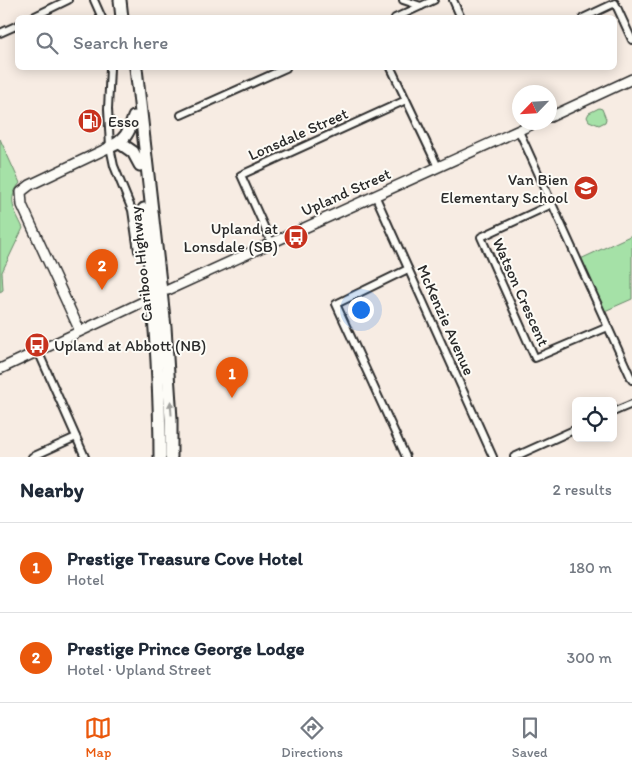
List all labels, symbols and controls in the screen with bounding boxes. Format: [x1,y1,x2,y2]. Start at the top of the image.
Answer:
search box [15,15,617,70]
icon: search [33,29,61,57]
text: Search here [73,31,168,54]
north arrow [512,85,557,130]
street label: Lonsdale Street [245,103,351,165]
fuel station icon: Esso [77,108,103,134]
place label: Esso [108,112,139,131]
street label: Upland Street [298,164,394,220]
place label: Van Bien Elementary School [440,170,568,207]
school or university icon: Van Bien Elementary School [573,175,599,201]
street label: Cariboo Highway [125,205,157,323]
place label: Upland at Lonsdale (SB) [184,219,278,256]
bus stop icon: Upland at Lonsdale (SB) [283,224,309,250]
street label: Watson Crescent [489,235,553,349]
pin: 2 [86,249,118,290]
street label: McKenzie Avenue [413,262,479,379]
your location [348,297,374,323]
bus stop icon: Upland at Abbott (NB) [24,332,50,358]
place label: Upland at Abbott (NB) [54,336,206,355]
pin: 1 [216,357,248,398]
map controls [572,397,617,442]
button: locate [572,397,617,442]
one-way arrow [166,400,174,416]
text: Nearby [20,477,84,502]
text: 2 results [552,480,612,499]
text: Prestige Treasure Cove Hotel [67,547,303,570]
text: 1 [32,558,40,577]
text: 180 m [569,558,612,577]
text: Hotel [67,570,104,589]
text: Prestige Prince George Lodge [67,637,305,660]
text: 2 [32,648,40,667]
text: 300 m [567,648,612,667]
text: Hotel · Upland Street [67,660,211,679]
tab: Map [84,714,112,761]
tab: Directions [281,714,343,761]
tab: Saved [512,714,548,761]

